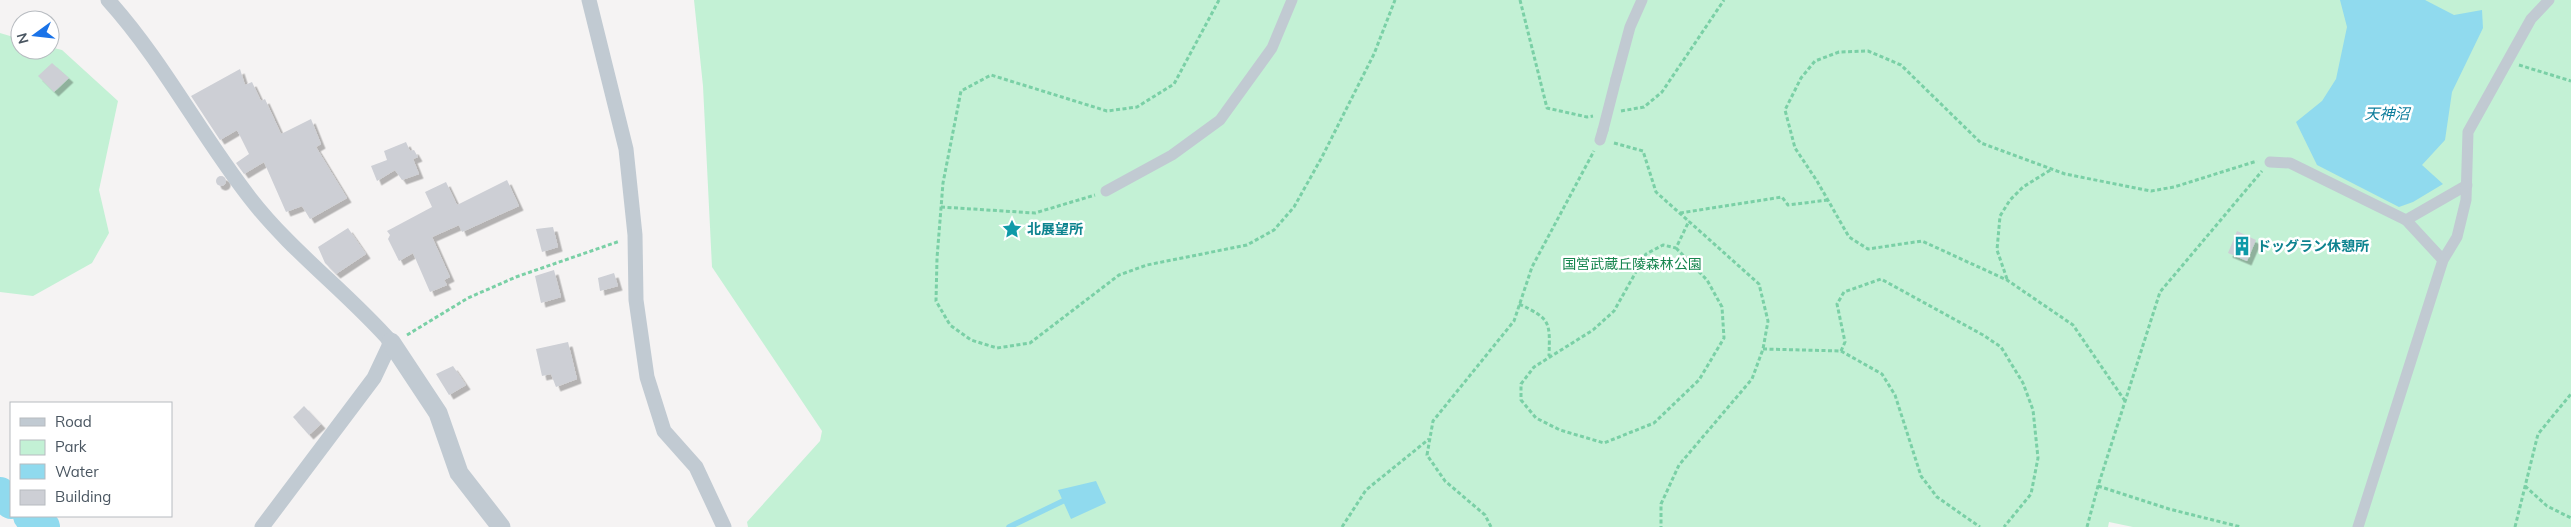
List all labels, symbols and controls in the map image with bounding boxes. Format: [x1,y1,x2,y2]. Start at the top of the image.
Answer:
north arrow [10,10,60,60]
text: N [12,31,33,46]
water label: 天神沼 [2364,104,2411,123]
place icon: 北展望所 [1001,218,1023,240]
place label: 北展望所 [1027,220,1083,238]
building icon: ドッグラン休憩所 [2231,235,2253,257]
place label: ドッグラン休憩所 [2257,237,2369,255]
park label: 国営武蔵丘陵森林公園 [1562,255,1702,273]
legend [10,402,172,517]
text: Road [55,412,92,431]
text: Park [55,437,87,456]
text: Water [55,462,99,481]
text: Building [55,487,111,506]

